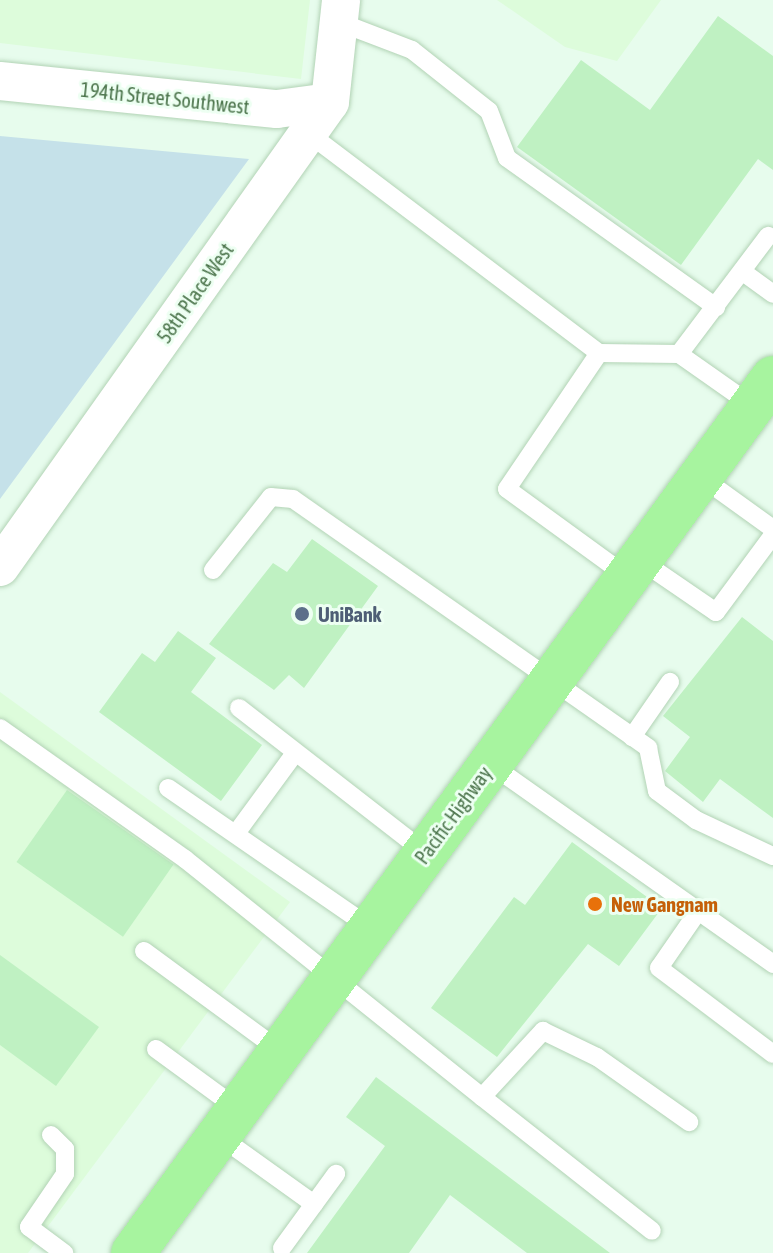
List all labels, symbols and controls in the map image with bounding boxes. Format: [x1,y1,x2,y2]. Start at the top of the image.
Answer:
street label: 194th Street Southwest [79,77,251,119]
street label: 58th Place West [152,238,238,348]
place label: UniBank [318,602,381,626]
marker: UniBank [293,605,311,623]
street label: Pacific Highway [410,762,496,868]
place label: New Gangnam [611,892,718,916]
marker: New Gangnam [586,895,604,913]

